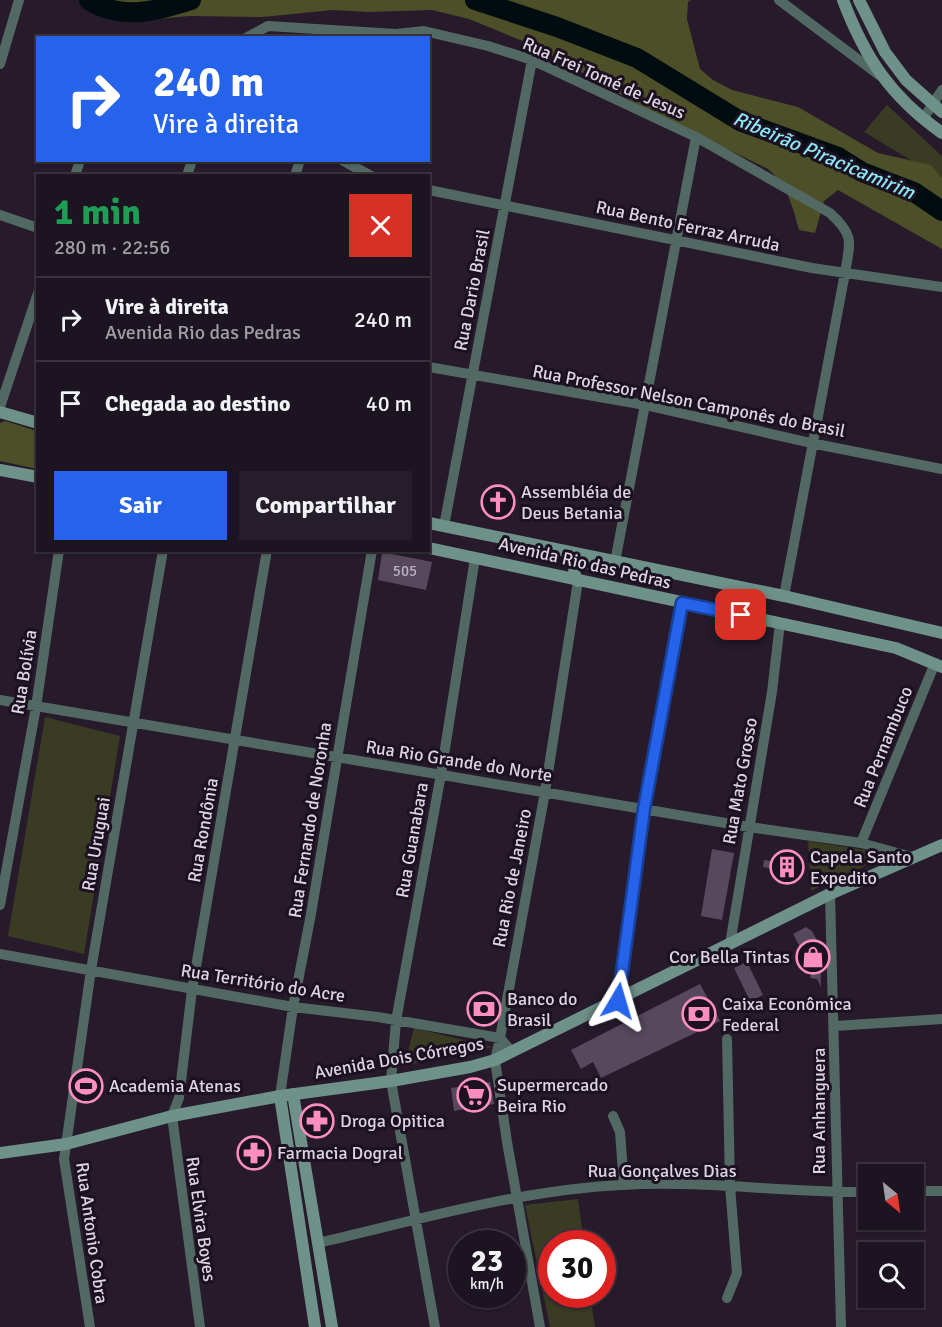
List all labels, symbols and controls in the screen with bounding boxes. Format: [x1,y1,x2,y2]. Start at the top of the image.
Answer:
street label: Rua Frei Tomé de Jesus [519,32,689,124]
text: 240 m [153,57,264,108]
icon: right [54,60,132,138]
water label: Ribeirão Piracicamirim [729,106,919,205]
text: Vire à direita [153,108,299,141]
text: 1 min [54,190,141,235]
button: close [349,194,412,257]
street label: Rua Bento Ferraz Arruda [594,196,782,256]
street label: Rua Dario Brasil [449,227,495,353]
text: 280 m · 22:56 [54,235,170,260]
text: Vire à direita [105,293,229,320]
icon: right [54,303,87,336]
text: 240 m [354,306,412,333]
text: Avenida Rio das Pedras [105,320,301,345]
street label: Rua Professor Nelson Camponês do Brasil [531,360,847,442]
icon: arrive [54,387,87,420]
text: Chegada ao destino [105,390,291,417]
text: 40 m [366,390,412,417]
button: Sair [54,471,227,540]
button: Compartilhar [239,471,412,540]
place label: Assembléia de Deus Betania [521,481,631,524]
church icon: Assembléia de Deus Betania [480,484,516,520]
street label: Avenida Rio das Pedras [497,532,673,594]
house number: 505 [393,562,417,580]
pin [715,589,766,640]
icon: arrive [724,598,757,631]
street label: Rua Bolívia [6,628,42,716]
street label: Rua Pernambuco [849,683,917,811]
street label: Rua Mato Grosso [718,716,762,846]
street label: Rua Fernando de Noronha [284,721,336,919]
street label: Rua Rio Grande do Norte [364,735,554,787]
street label: Rua Rondônia [183,776,223,884]
street label: Rua Guanabara [391,780,433,900]
street label: Rua Uruguai [77,795,115,893]
street label: Rua Rio de Janeiro [488,807,536,949]
place label: Capela Santo Expedito [810,846,911,889]
building icon: Capela Santo Expedito [769,849,805,885]
shop icon: Cor Bella Tintas [795,939,831,975]
place label: Cor Bella Tintas [669,946,790,968]
street label: Rua Território do Acre [179,959,347,1007]
position arrow [586,969,650,1033]
place label: Banco do Brasil [507,988,577,1031]
bank icon: Banco do Brasil [466,991,502,1027]
place label: Caixa Econômica Federal [722,993,852,1036]
bank icon: Caixa Econômica Federal [681,996,717,1032]
street label: Avenida Dois Córregos [313,1032,485,1084]
street label: Rua Anhanguera [808,1048,830,1174]
sports icon: Academia Atenas [68,1068,104,1104]
place label: Supermercado Beira Rio [497,1074,608,1117]
place label: Academia Atenas [109,1075,241,1097]
supermarket icon: Supermercado Beira Rio [456,1077,492,1113]
pharmacy icon: Droga Opitica [299,1103,335,1139]
place label: Droga Opitica [340,1110,445,1132]
pharmacy icon: Farmacia Dogral [236,1135,272,1171]
place label: Farmacia Dogral [277,1142,403,1164]
street label: Rua Elvira Boyes [181,1155,221,1283]
street label: Rua Gonçalves Dias [587,1160,737,1182]
street label: Rua Antonio Cobra [71,1161,113,1305]
north arrow [858,1164,924,1230]
map controls [858,1164,924,1308]
speed limit sign: 30 [538,1230,616,1308]
button: search [858,1242,924,1308]
text: 23 [471,1243,503,1280]
text: km/h [470,1275,504,1293]

